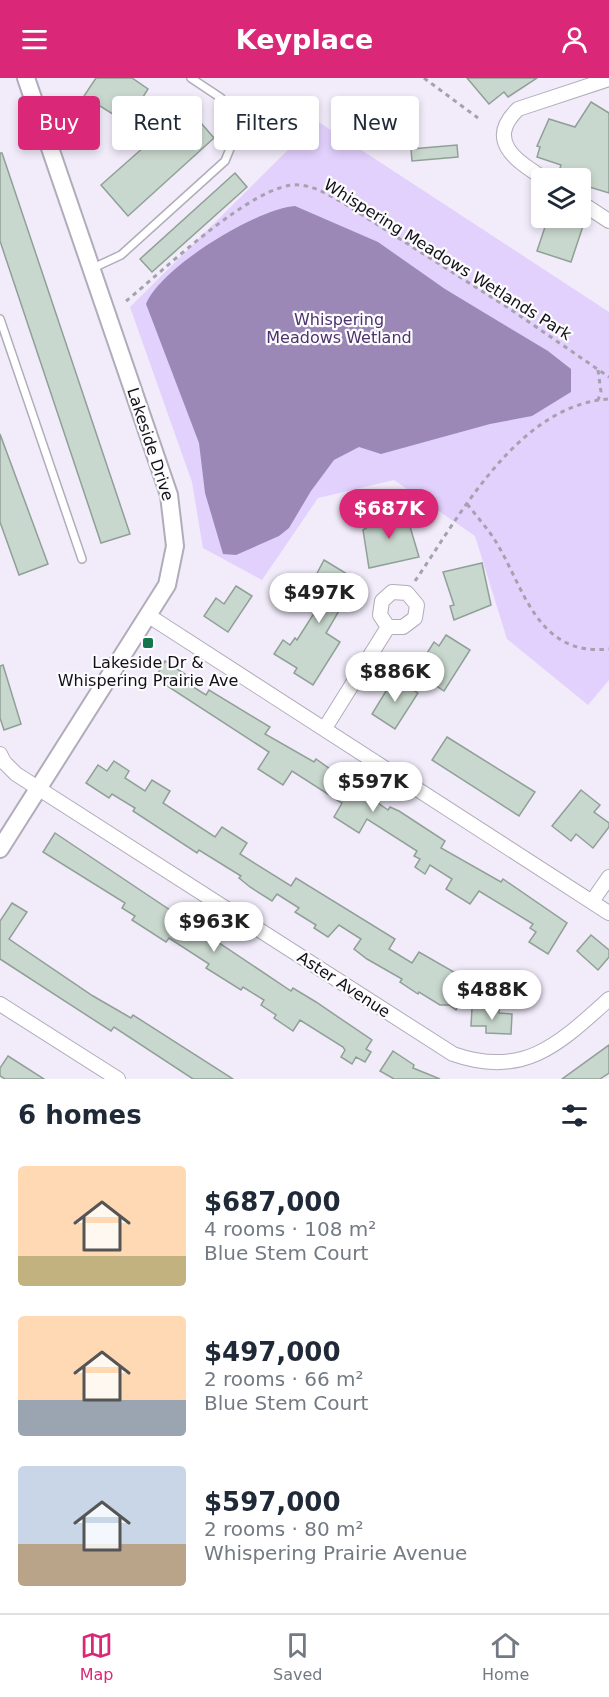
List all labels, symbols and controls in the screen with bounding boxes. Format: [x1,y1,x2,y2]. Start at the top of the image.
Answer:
icon: menu [18,23,51,56]
icon: person [558,23,591,56]
text: Keyplace [236,24,373,55]
chip: Buy [18,96,100,150]
chip: Rent [112,96,202,150]
chip: Filters [214,96,319,150]
chip: New [331,96,419,150]
map controls [531,168,591,228]
button: layers [531,168,591,228]
street label: Whispering Meadows Wetlands Park [321,174,575,344]
park label: Whispering Meadows Wetland [266,309,412,347]
street label: Lakeside Drive [123,385,178,503]
pin: $687K [347,489,431,540]
text: $687K [353,496,425,520]
pin: $497K [277,573,361,624]
text: $497K [283,580,355,604]
marker: Lakeside Dr & Whispering Prairie Ave [141,636,155,650]
pin: $886K [353,652,437,703]
place label: Lakeside Dr & Whispering Prairie Ave [58,653,238,690]
text: $886K [359,659,431,683]
pin: $597K [331,762,415,813]
text: $597K [337,769,409,793]
pin: $963K [172,902,256,953]
text: $963K [178,909,250,933]
street label: Aster Avenue [294,947,394,1021]
pin: $488K [450,970,534,1021]
text: $488K [456,977,528,1001]
icon: filters [558,1099,591,1132]
text: 6 homes [18,1100,142,1130]
text: $687,000 [204,1187,341,1217]
icon: home [66,1190,138,1262]
text: 4 rooms · 108 m² [204,1217,376,1241]
text: Blue Stem Court [204,1241,368,1265]
text: $497,000 [204,1337,341,1367]
icon: home [66,1340,138,1412]
text: 2 rooms · 66 m² [204,1367,364,1391]
text: Blue Stem Court [204,1391,368,1415]
text: $597,000 [204,1487,341,1517]
icon: home [66,1490,138,1562]
text: 2 rooms · 80 m² [204,1517,364,1541]
text: Whispering Prairie Avenue [204,1541,467,1565]
tab: Map [80,1629,114,1684]
tab: Saved [273,1629,322,1684]
tab: Home [482,1629,529,1684]

